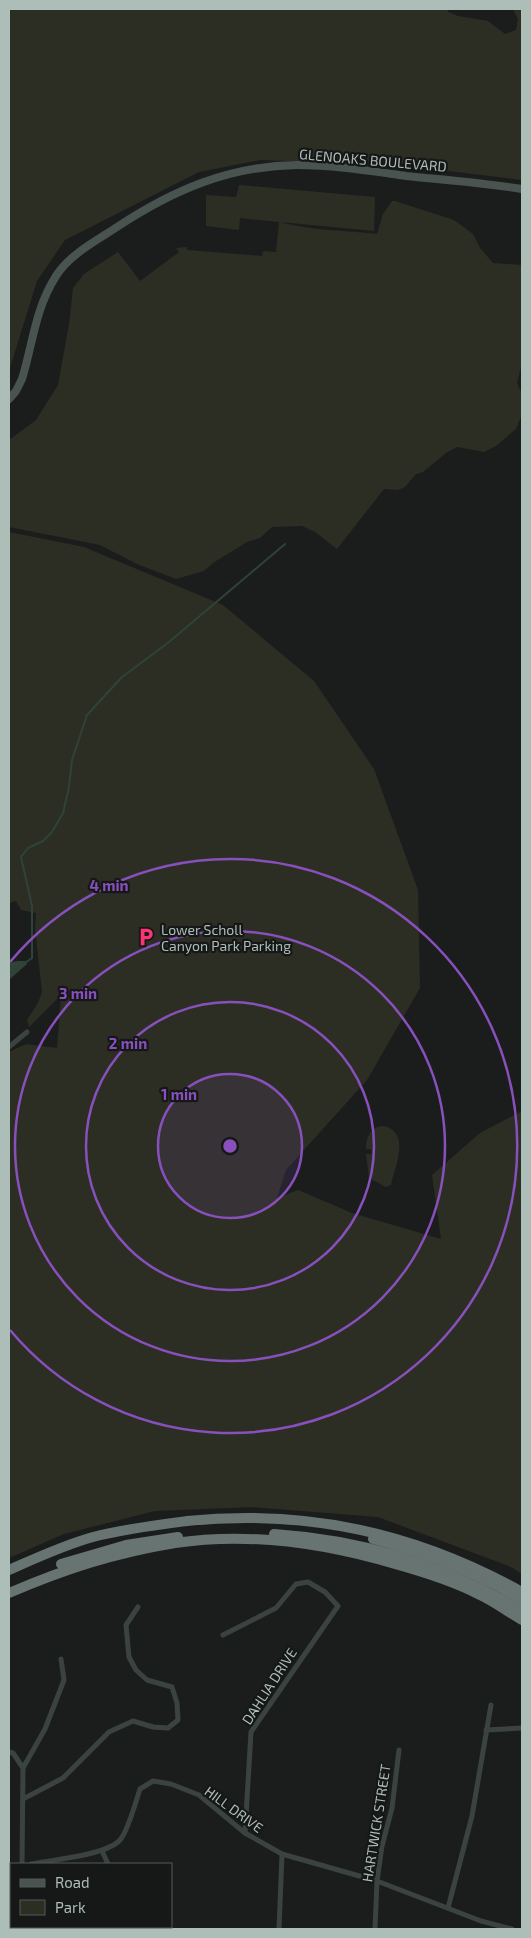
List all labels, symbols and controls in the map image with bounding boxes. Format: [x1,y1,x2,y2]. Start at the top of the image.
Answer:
street label: GLENOAKS BOULEVARD [299,145,447,175]
text: 4 min [89,876,129,894]
place label: Lower Scholl Canyon Park Parking [161,921,291,954]
parking icon: Lower Scholl Canyon Park Parking [135,926,157,948]
text: 3 min [59,984,97,1002]
text: 2 min [109,1034,147,1052]
text: 1 min [161,1085,197,1103]
centre of rings [221,1137,239,1155]
street label: DAHLIA DRIVE [238,1644,300,1727]
street label: HARTWICK STREET [358,1763,394,1883]
street label: HILL DRIVE [201,1782,267,1836]
legend [10,1863,172,1928]
text: Road [55,1873,90,1891]
text: Park [55,1898,86,1916]

